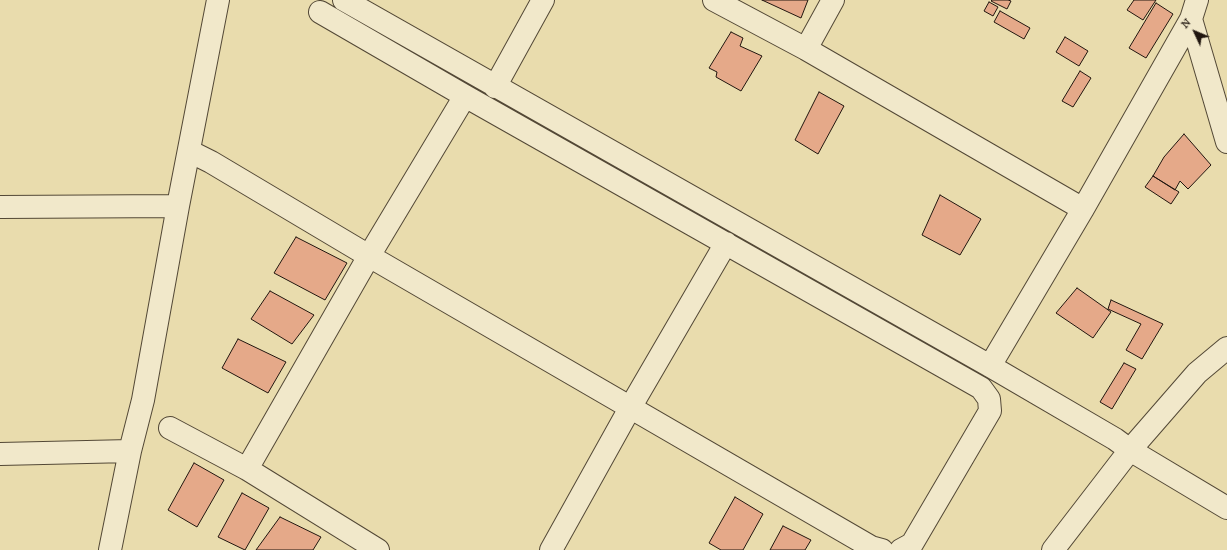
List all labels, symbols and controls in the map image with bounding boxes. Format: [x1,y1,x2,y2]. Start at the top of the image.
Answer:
north arrow [1175,12,1215,52]
text: N [1178,16,1194,31]

